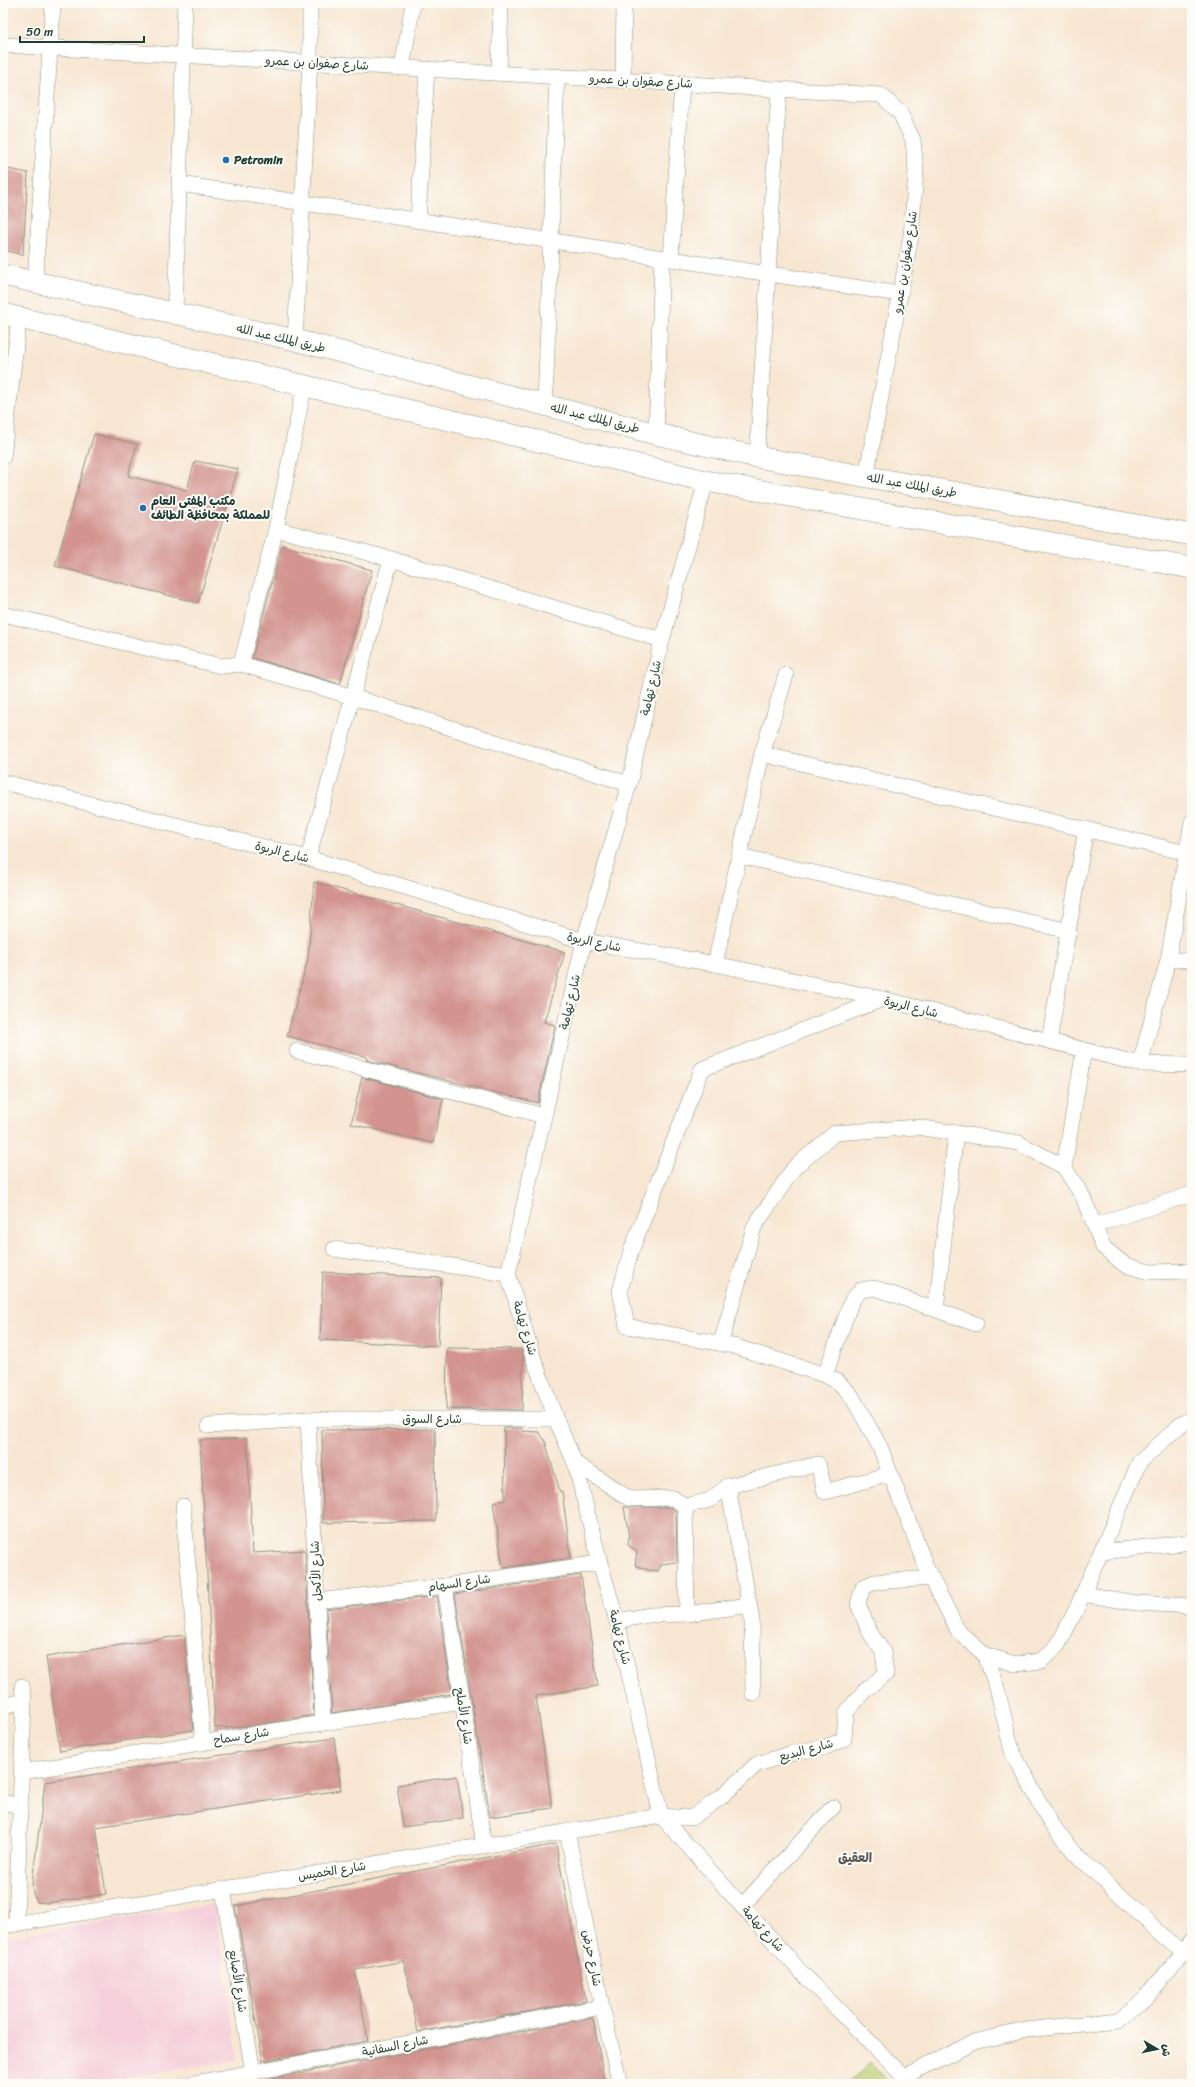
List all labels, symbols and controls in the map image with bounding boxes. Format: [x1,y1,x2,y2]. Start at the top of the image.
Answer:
scale bar [20,18,144,44]
text: 50 m [26,21,53,43]
street label: شارع صفوان بن عمرو [264,49,369,77]
street label: شارع صفوان بن عمرو [588,67,693,95]
place label: Petromin [234,149,283,171]
marker: Petromin [221,155,231,165]
street label: شارع صفوان بن عمرو [886,209,924,316]
street label: طريق الملك عبد الله [234,317,328,359]
street label: طريق الملك عبد الله [548,396,642,440]
street label: طريق الملك عبد الله [865,466,959,504]
place label: مكتب المفتي العام للمملكة بمحافظة الطائف [151,490,270,526]
marker: مكتب المفتي العام للمملكة بمحافظة الطائف [138,503,148,513]
street label: شارع تهامة [634,658,668,718]
street label: شارع الربوة [253,835,311,869]
street label: شارع الربوة [565,926,623,958]
street label: شارع تهامة [553,972,587,1032]
street label: شارع الربوة [882,990,940,1024]
street label: شارع تهامة [506,1298,544,1358]
street label: شارع السوق [402,1408,462,1430]
street label: شارع الأكحل [303,1540,329,1602]
street label: شارع السهام [426,1568,492,1598]
street label: شارع تهامة [603,1607,637,1667]
street label: شارع الأملح [449,1686,479,1746]
street label: شارع سماح [211,1721,271,1751]
street label: شارع البديع [776,1732,836,1768]
district label: العقيق [838,1846,872,1869]
street label: شارع الخميس [296,1855,368,1887]
street label: شارع تهامة [736,1901,790,1957]
street label: شارع حرض [576,1928,608,1988]
street label: شارع الأصابع [222,1948,254,2014]
street label: شارع السفانية [360,2029,430,2063]
north arrow [1137,2029,1177,2069]
text: ش [1156,2043,1177,2058]

